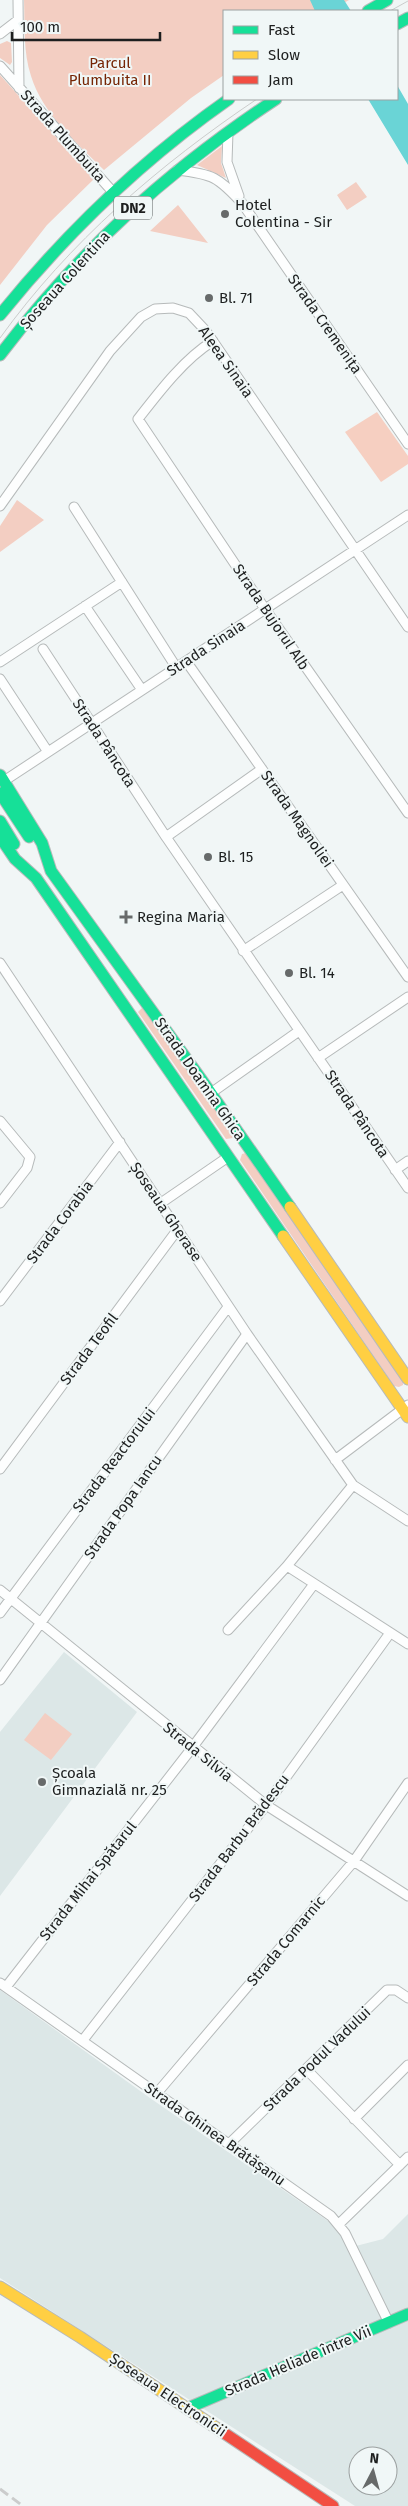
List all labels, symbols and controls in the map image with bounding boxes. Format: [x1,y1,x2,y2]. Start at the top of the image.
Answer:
scale bar [12,10,160,42]
legend [223,10,398,100]
text: 100 m [20,18,60,36]
text: Fast [268,21,295,39]
text: Slow [268,46,300,64]
park label: Parcul Plumbuita II [69,54,151,89]
text: Jam [268,71,294,89]
street label: Strada Plumbuita [17,86,109,186]
place label: Hotel Colentina - Sir [235,196,332,231]
road number: DN2 [114,197,152,220]
marker: Hotel Colentina - Sir [219,208,231,220]
street label: Șoseaua Colentina [16,227,114,333]
street label: Strada Cremenița [283,271,366,378]
place label: Bl. 71 [219,289,253,307]
marker: Bl. 71 [203,292,215,304]
street label: Aleea Sinaia [195,323,257,401]
street label: Strada Bujorul Alb [229,561,313,673]
street label: Strada Sinaia [163,616,249,680]
street label: Strada Pâncota [69,695,139,791]
street label: Strada Magnoliei [257,767,337,871]
place label: Bl. 15 [218,848,253,866]
marker: Bl. 15 [202,851,214,863]
place label: Regina Maria [137,908,225,926]
marker: Regina Maria [119,910,133,924]
place label: Bl. 14 [299,964,335,982]
marker: Bl. 14 [283,967,295,979]
street label: Strada Doamna Ghica [151,1014,249,1144]
street label: Strada Pâncota [321,1067,393,1161]
street label: Șoseaua Gherase [125,1159,206,1266]
street label: Strada Corabia [23,1177,97,1267]
street label: Strada Teofil [56,1309,122,1388]
street label: Strada Reactorului [69,1404,159,1516]
street label: Strada Popa Iancu [80,1451,166,1563]
street label: Strada Silvia [159,1718,237,1786]
place label: Școala Gimnazială nr. 25 [52,1764,167,1799]
street label: Strada Barbu Brădescu [185,1771,293,1905]
marker: Școala Gimnazială nr. 25 [36,1776,48,1788]
street label: Strada Mihai Spătarul [36,1817,141,1944]
street label: Strada Comarnic [243,1892,329,1990]
street label: Strada Podul Vadului [260,2003,374,2115]
street label: Strada Ghinea Brătășanu [140,2078,289,2190]
street label: Strada Heliade între Vii [222,2322,374,2400]
street label: Șoseaua Electronicii [106,2349,230,2442]
north arrow [348,2446,398,2496]
text: N [369,2450,380,2468]

